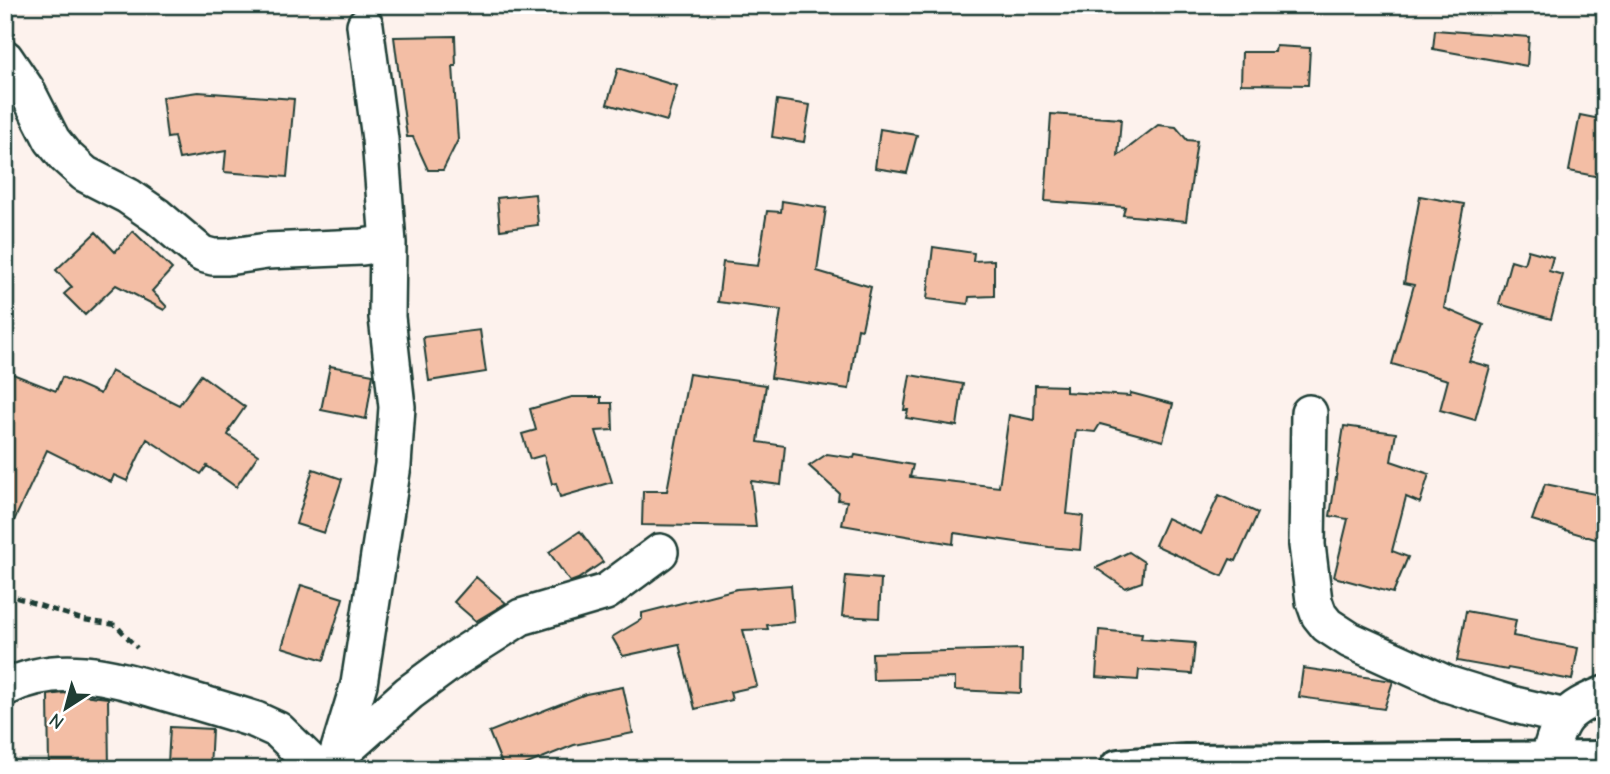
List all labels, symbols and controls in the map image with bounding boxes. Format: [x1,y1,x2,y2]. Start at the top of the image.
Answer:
north arrow [32,672,102,742]
text: N [45,708,68,733]

